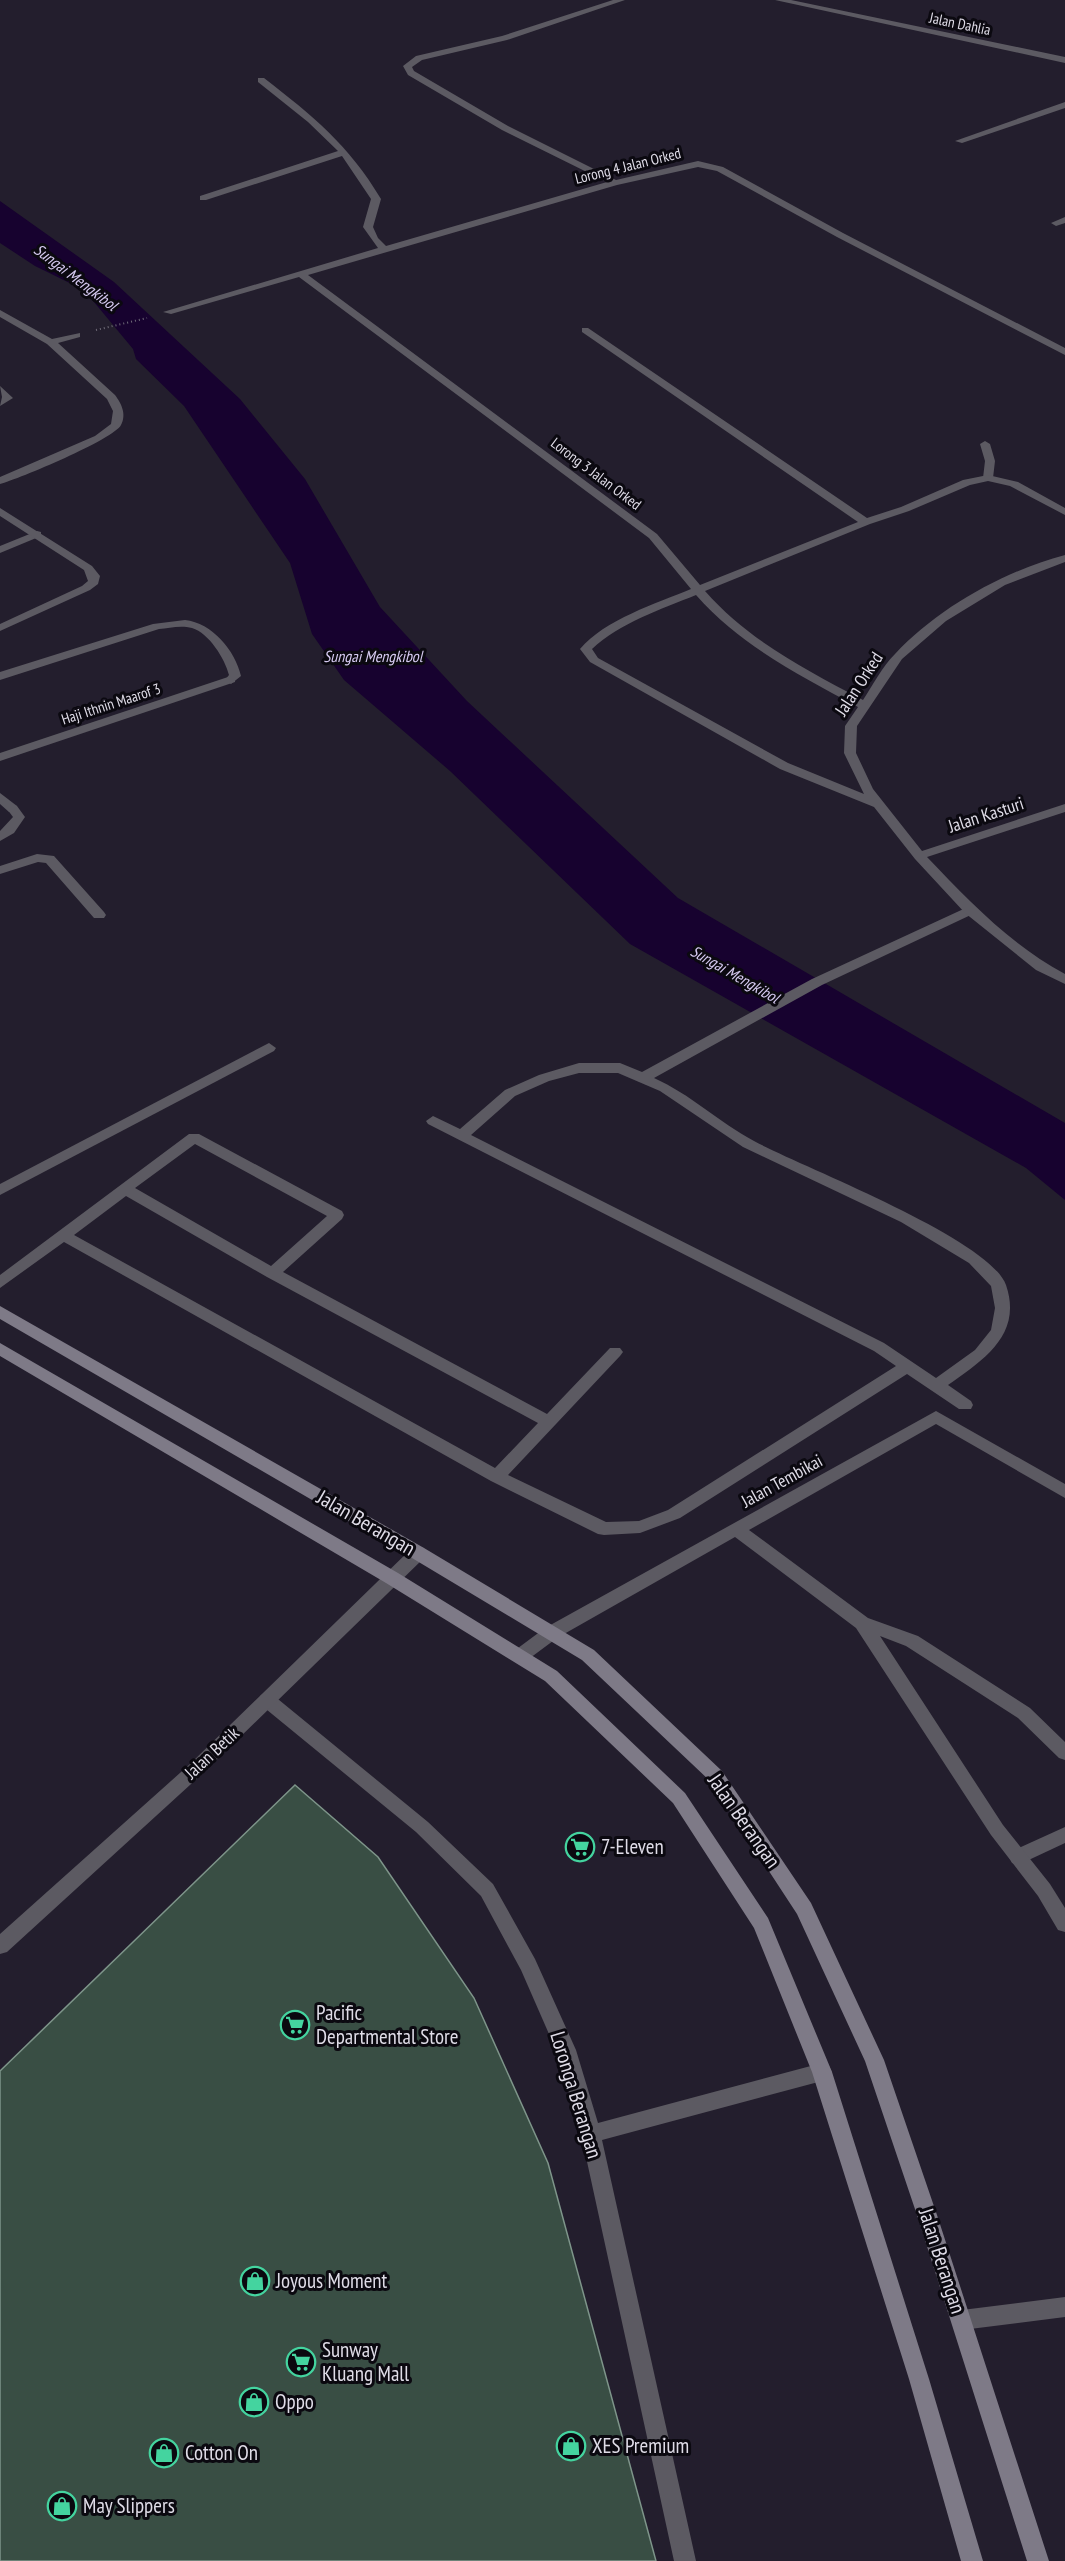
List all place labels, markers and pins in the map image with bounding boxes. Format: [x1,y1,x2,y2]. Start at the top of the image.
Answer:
supermarket icon: 7-Eleven [564,1831,596,1863]
place label: 7-Eleven [601,1833,664,1860]
place label: Pacific Departmental Store [316,1999,458,2050]
supermarket icon: Pacific Departmental Store [279,2009,311,2041]
shop icon: Joyous Moment [239,2265,271,2297]
place label: Joyous Moment [275,2267,388,2294]
place label: Sunway Kluang Mall [322,2336,409,2387]
supermarket icon: Sunway Kluang Mall [285,2346,317,2378]
shop icon: Oppo [238,2386,270,2418]
place label: Oppo [275,2388,314,2415]
shop icon: XES Premium [555,2430,587,2462]
place label: XES Premium [592,2432,689,2459]
shop icon: Cotton On [148,2437,180,2469]
place label: Cotton On [185,2439,258,2466]
shop icon: May Slippers [46,2490,78,2522]
place label: May Slippers [83,2492,175,2519]

